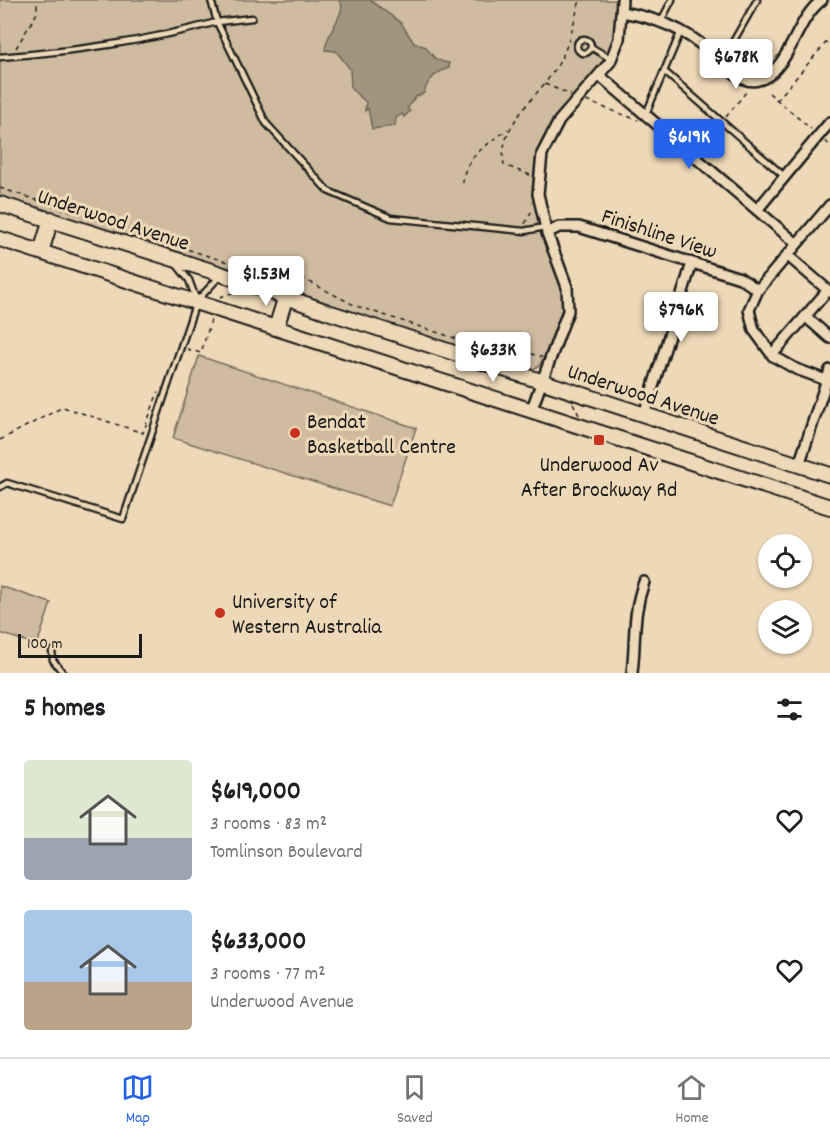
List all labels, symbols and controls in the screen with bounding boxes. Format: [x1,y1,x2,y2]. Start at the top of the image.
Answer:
pin: $678K [694,39,778,90]
text: $678K [714,44,758,72]
pin: $619K [647,119,731,170]
text: $619K [668,124,710,152]
street label: Underwood Avenue [33,182,193,261]
street label: Finishline View [597,202,721,269]
pin: $1.53M [217,256,315,307]
text: $1.53M [242,261,290,289]
pin: $796K [639,292,723,343]
text: $796K [658,297,704,325]
pin: $633K [451,332,535,383]
text: $633K [470,337,516,365]
street label: Underwood Avenue [563,357,723,436]
place label: Bendat Basketball Centre [307,408,456,464]
marker: Bendat Basketball Centre [288,426,302,440]
marker: Underwood Av After Brockway Rd [592,433,606,447]
place label: Underwood Av After Brockway Rd [521,451,677,507]
map controls [758,534,812,654]
button: locate [758,534,812,588]
place label: University of Western Australia [232,588,382,644]
button: layers [758,600,812,654]
marker: University of Western Australia [213,606,227,620]
scale bar [18,631,142,658]
text: 100 m [27,633,63,656]
text: 5 homes [24,691,106,728]
icon: filters [773,693,806,726]
text: $619,000 [210,774,301,811]
icon: home [72,784,144,856]
icon: heart [773,804,806,837]
text: 3 rooms · 83 m² [210,811,327,839]
text: Tomlinson Boulevard [210,839,363,867]
text: $633,000 [210,924,306,961]
icon: home [72,934,144,1006]
icon: heart [773,954,806,987]
text: 3 rooms · 77 m² [210,961,326,989]
text: Underwood Avenue [210,989,354,1017]
tab: Map [121,1071,154,1130]
tab: Saved [397,1071,433,1130]
tab: Home [675,1071,709,1130]

